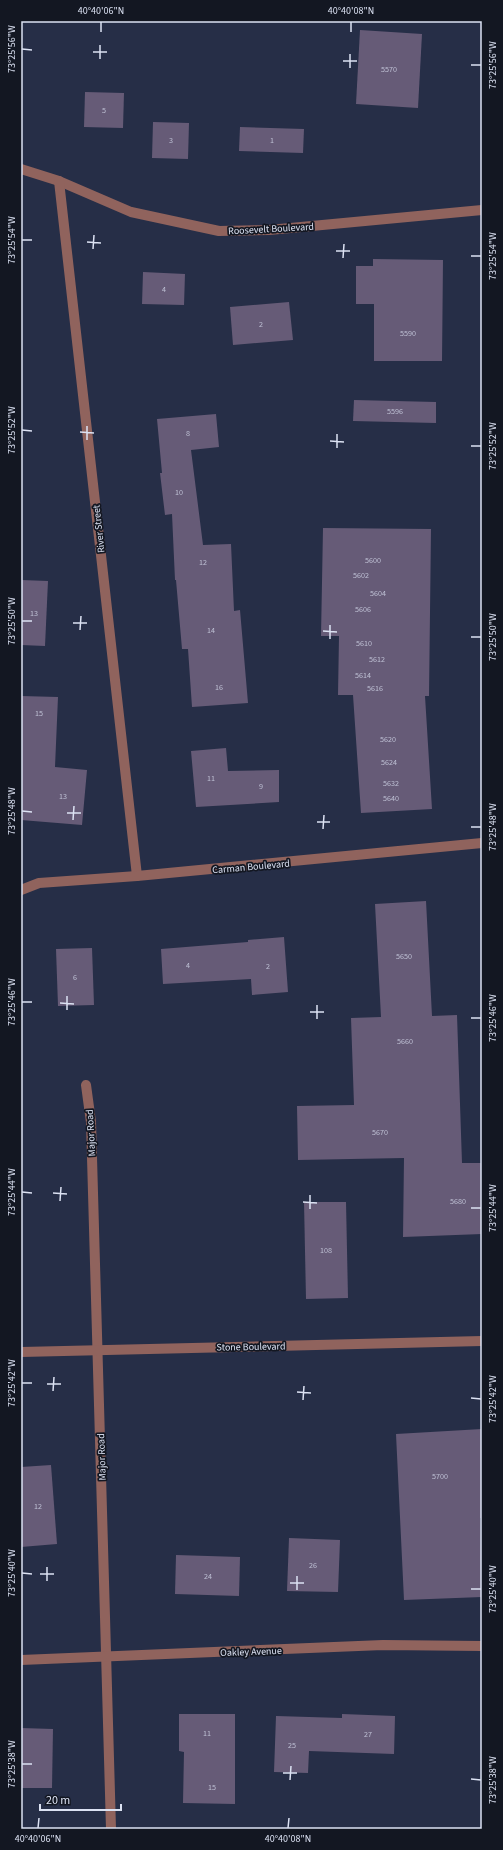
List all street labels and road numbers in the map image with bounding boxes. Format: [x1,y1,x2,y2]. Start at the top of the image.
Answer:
street label: Roosevelt Boulevard [228,220,314,238]
street label: River Street [89,504,108,554]
street label: Carman Boulevard [212,857,290,877]
street label: Major Road [83,1109,99,1157]
street label: Stone Boulevard [216,1339,286,1355]
street label: Major Road [94,1433,110,1481]
street label: Oakley Avenue [220,1644,282,1660]

